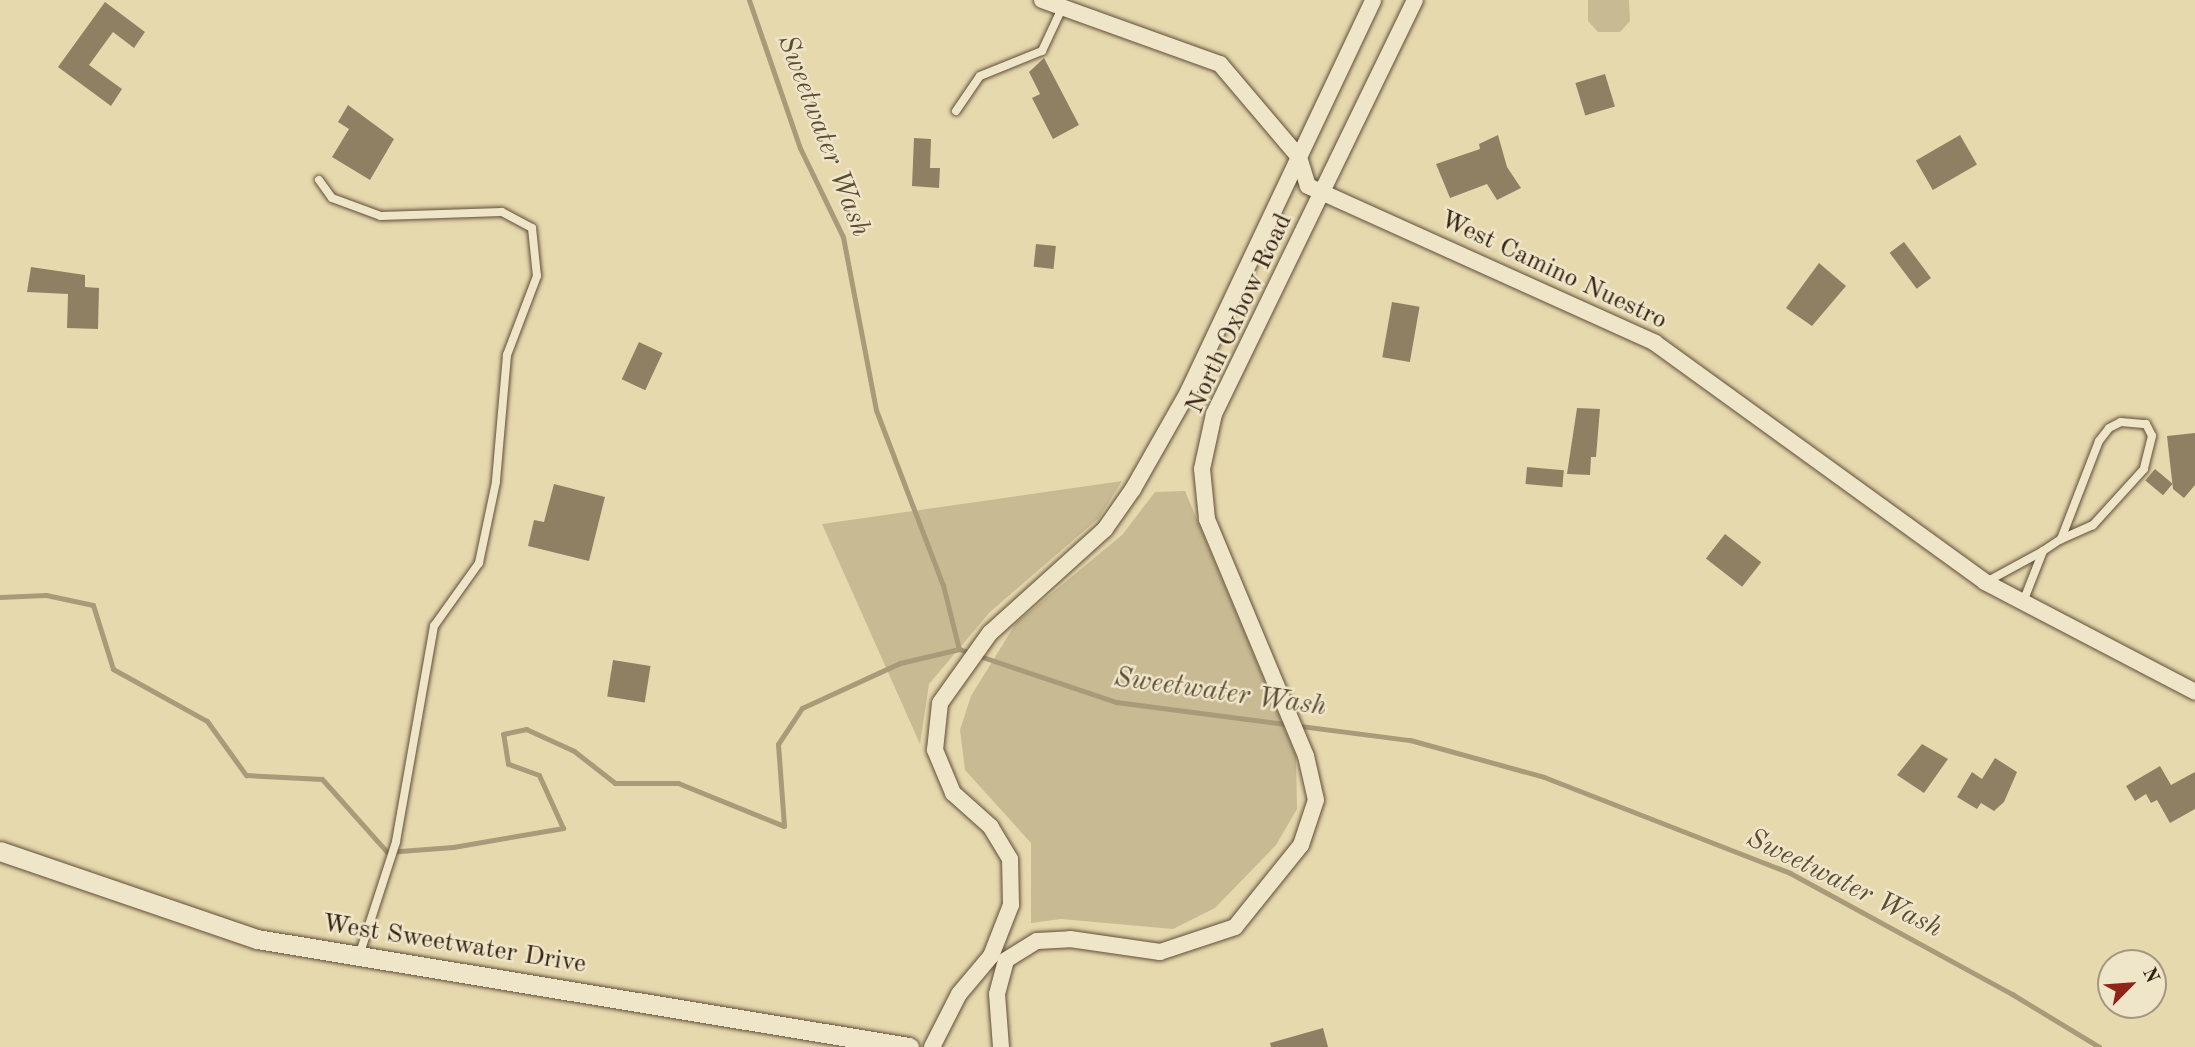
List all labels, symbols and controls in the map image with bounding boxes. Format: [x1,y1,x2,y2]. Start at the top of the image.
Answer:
water label: Sweetwater Wash [769,30,877,242]
street label: West Camino Nuestro [1435,205,1671,337]
street label: North Oxbow Road [1180,209,1300,419]
water label: Sweetwater Wash [1112,661,1328,725]
water label: Sweetwater Wash [1741,822,1947,946]
street label: West Sweetwater Drive [320,909,588,981]
north arrow [2097,949,2167,1019]
text: N [2138,965,2161,986]

